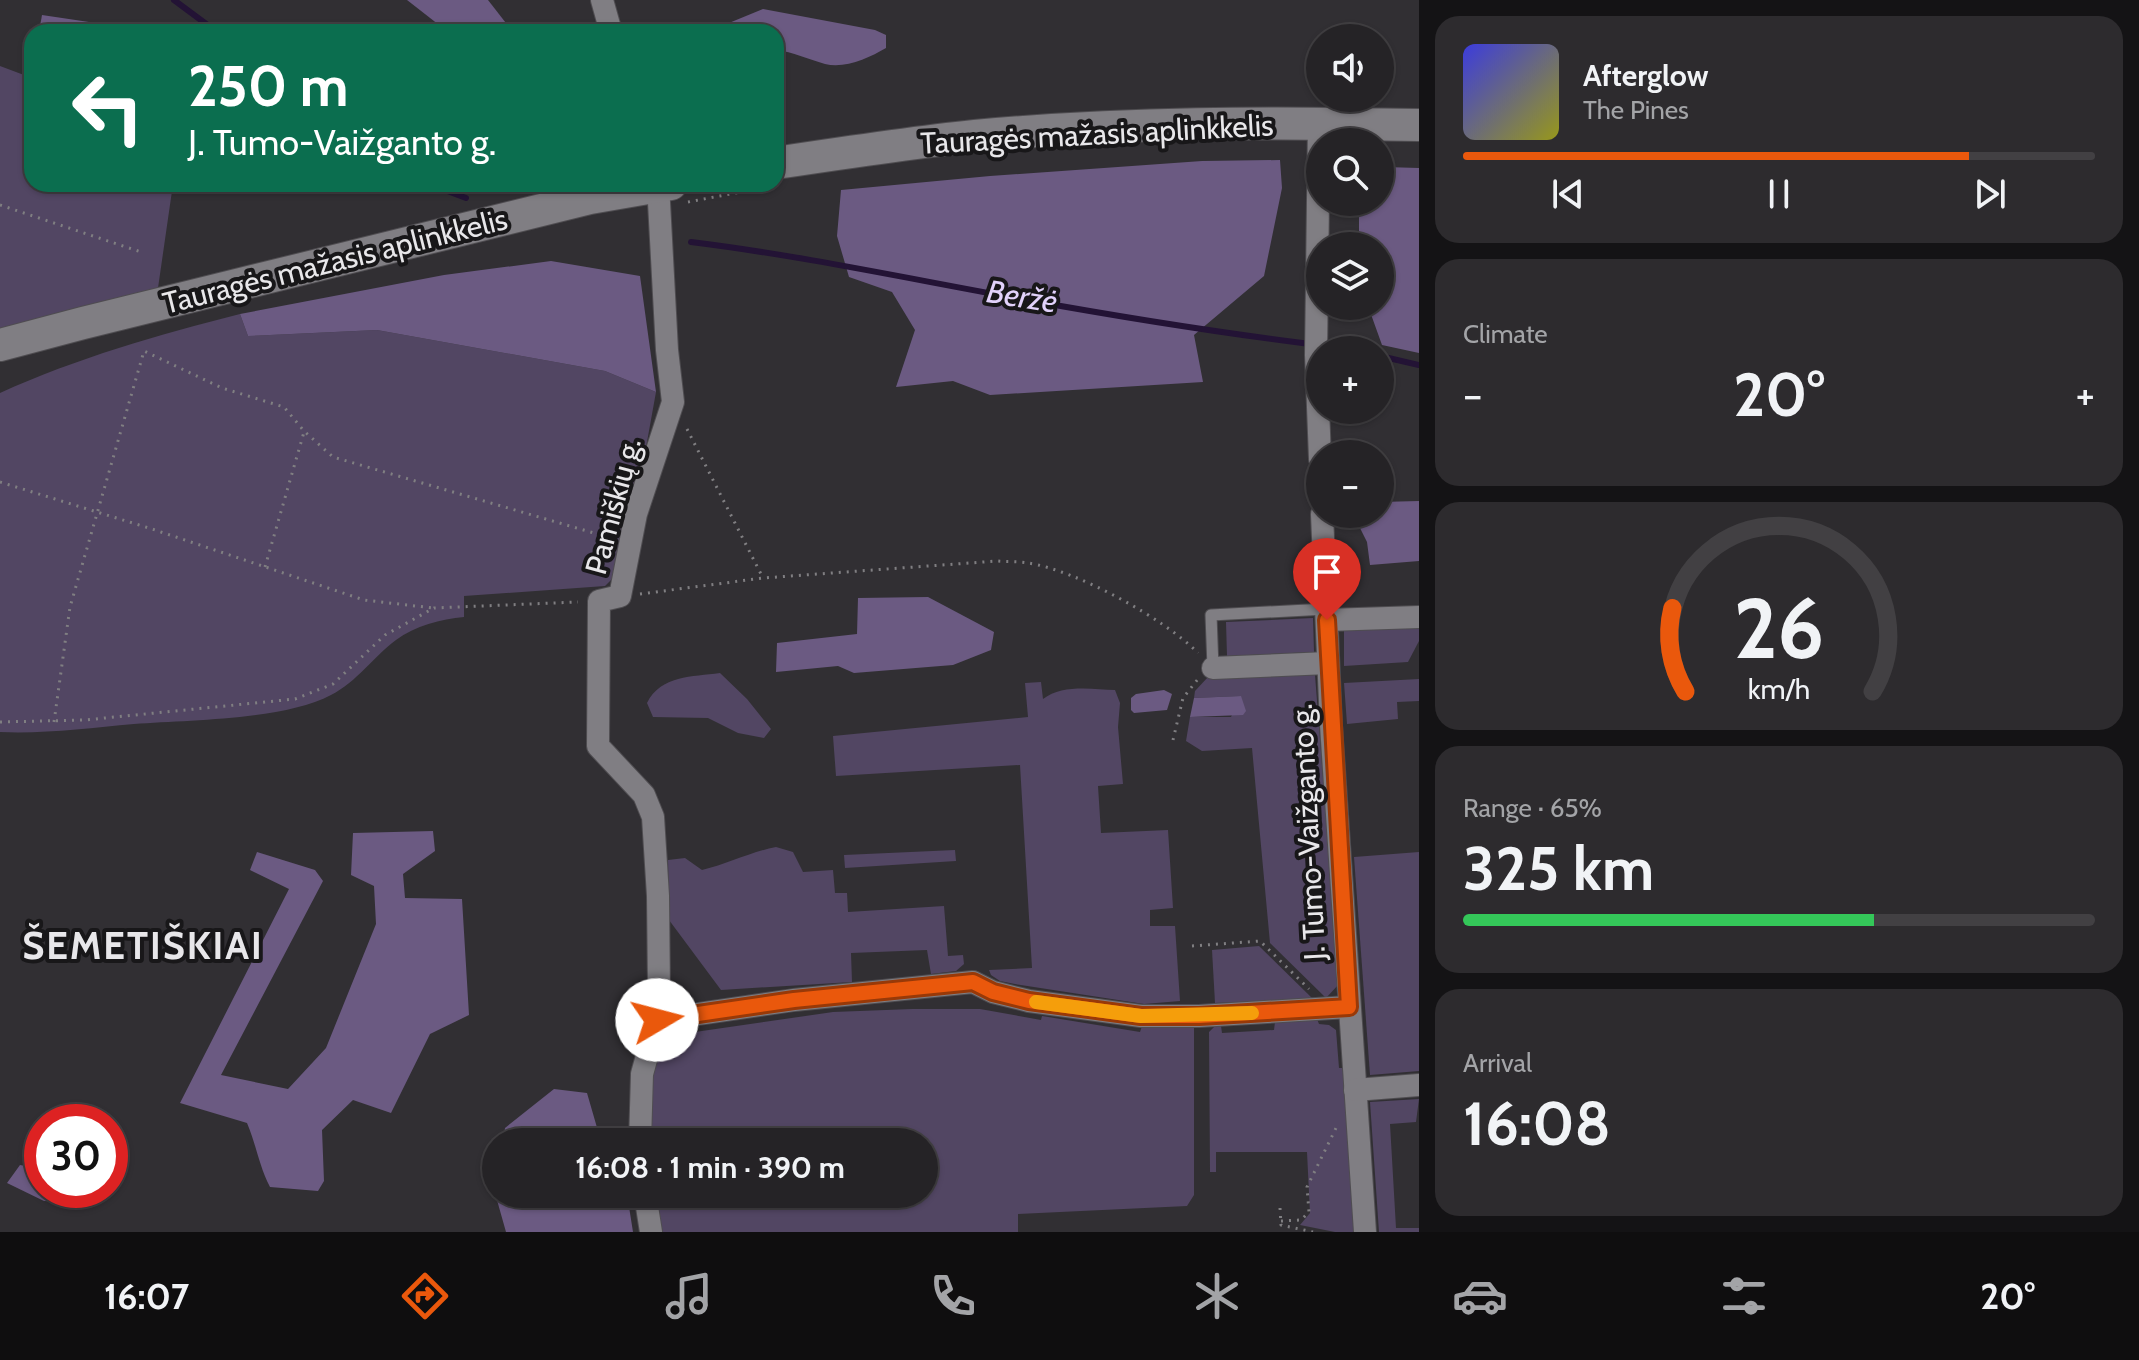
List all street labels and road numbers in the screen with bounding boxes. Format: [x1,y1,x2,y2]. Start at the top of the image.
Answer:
street label: Tauragės mažasis aplinkkelis [920,106,1274,162]
street label: Tauragės mažasis aplinkkelis [159,200,511,322]
street label: Pamiškių g. [577,434,649,578]
street label: J. Tumo-Vaižganto g. [1283,703,1333,962]

